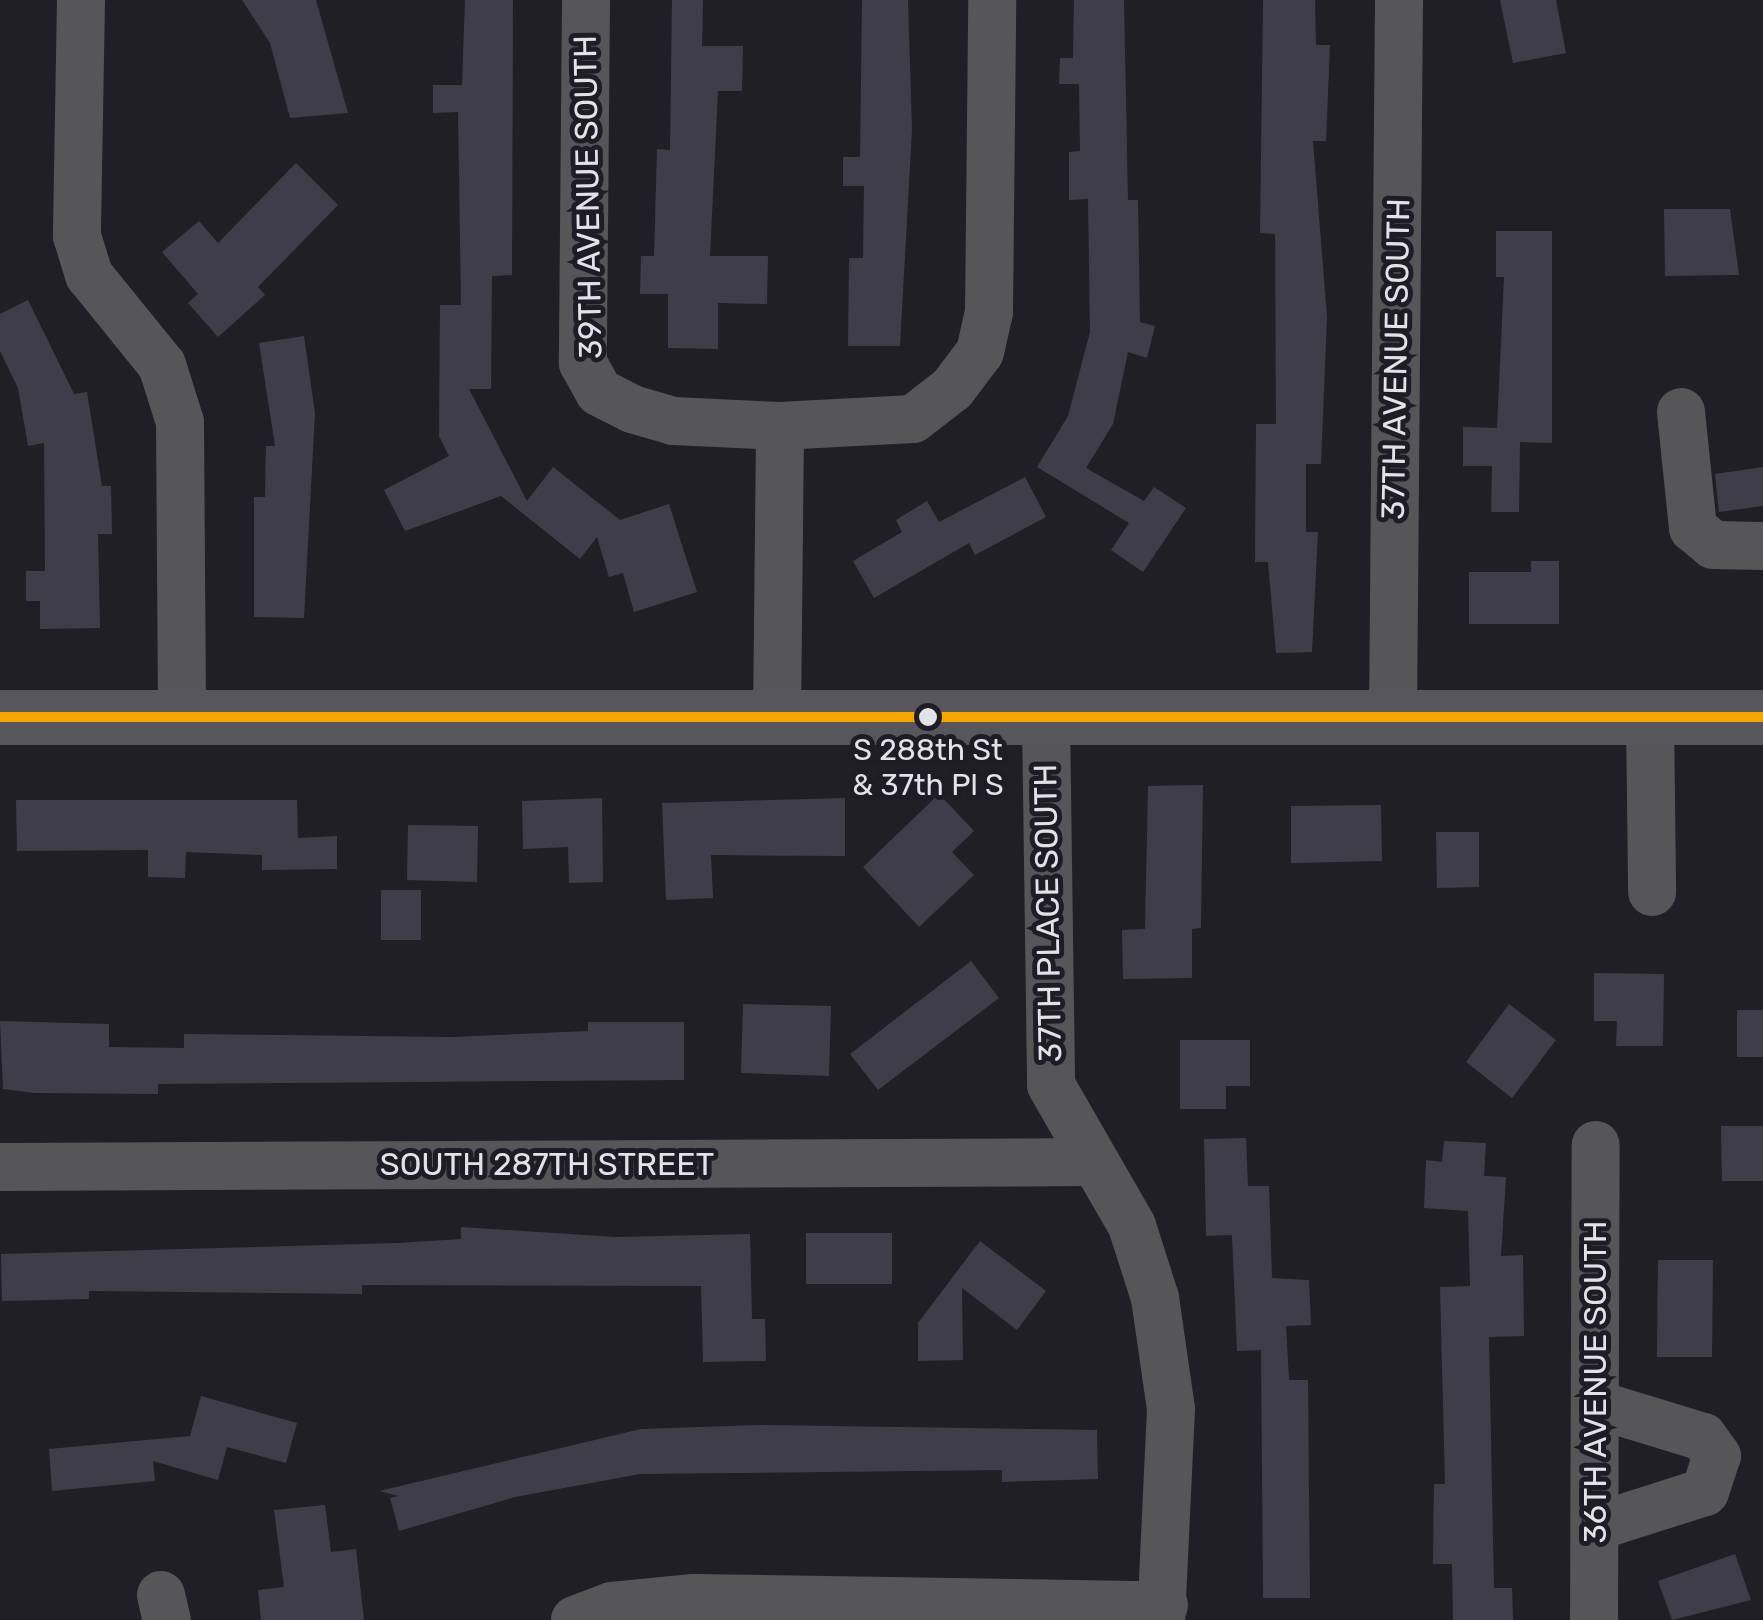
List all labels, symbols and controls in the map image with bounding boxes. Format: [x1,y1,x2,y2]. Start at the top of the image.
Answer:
street label: 39TH AVENUE SOUTH [566,34,610,360]
street label: 37TH AVENUE SOUTH [1374,198,1418,520]
marker: S 288th St & 37th Pl S [918,707,938,727]
place label: S 288th St & 37th Pl S [852,732,1004,802]
street label: 37TH PLACE SOUTH [1026,764,1070,1062]
street label: SOUTH 287TH STREET [380,1145,714,1183]
street label: 36TH AVENUE SOUTH [1576,1220,1614,1544]

